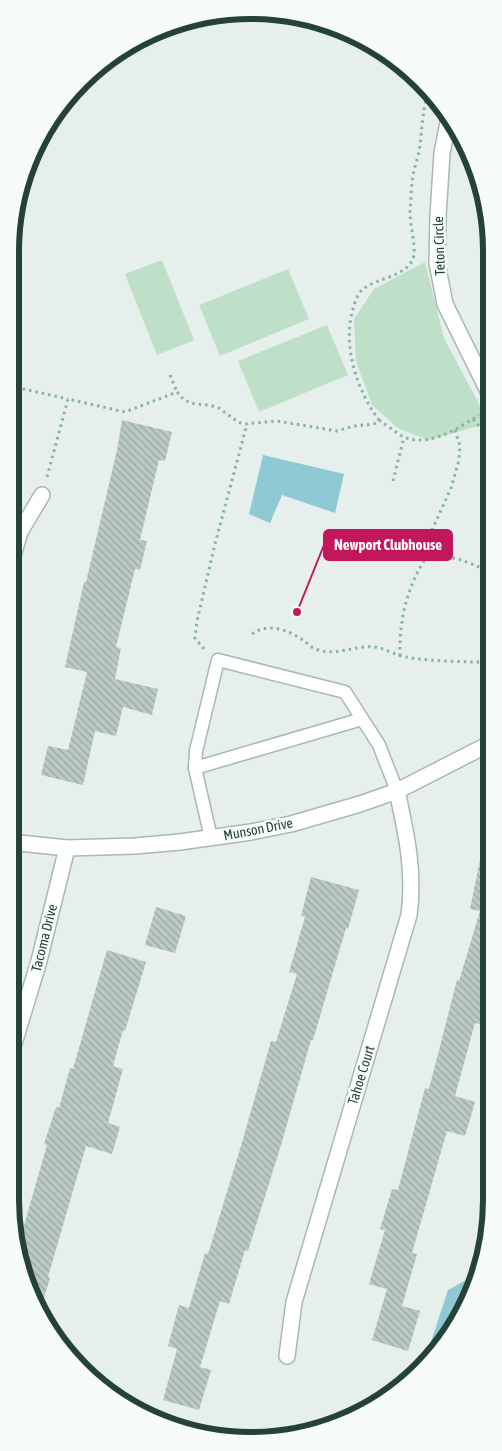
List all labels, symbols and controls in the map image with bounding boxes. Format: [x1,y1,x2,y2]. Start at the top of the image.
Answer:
street label: Teton Circle [430,216,448,276]
callout: Newport Clubhouse [324,530,452,560]
text: Newport Clubhouse [334,536,442,553]
street label: Munson Drive [222,814,294,844]
street label: Tacoma Drive [28,903,60,973]
street label: Tahoe Court [344,1044,378,1106]

